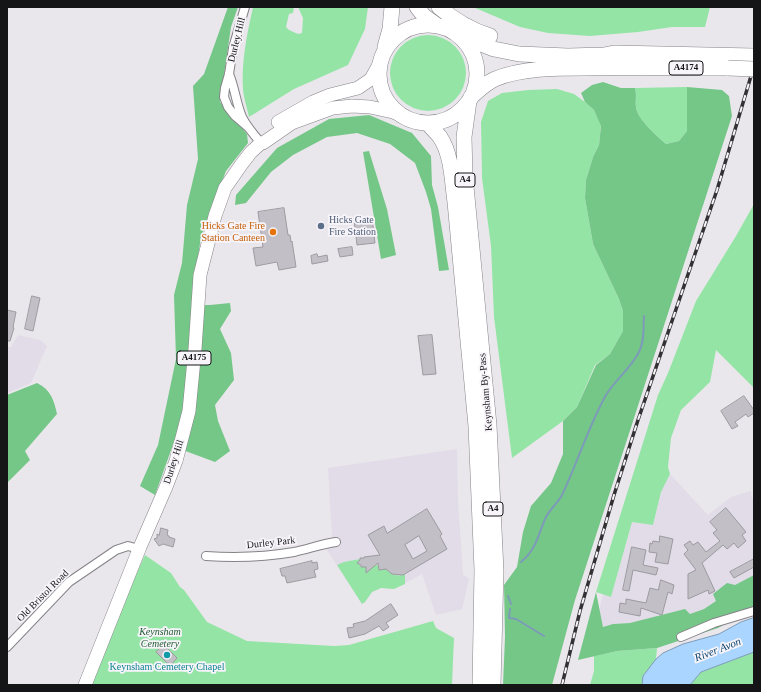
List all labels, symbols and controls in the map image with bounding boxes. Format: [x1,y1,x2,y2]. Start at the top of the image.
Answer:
street label: Durley Hill [226,16,248,64]
road number: A4174 [669,61,703,75]
road number: A4 [455,173,475,187]
place label: Hicks Gate Fire Station [329,214,376,238]
place label: Hicks Gate Fire Station Canteen [201,220,265,244]
marker: Hicks Gate Fire Station [316,221,326,231]
marker: Hicks Gate Fire Station Canteen [268,227,278,237]
road number: A4175 [177,351,211,365]
street label: Keynsham By-Pass [477,353,495,431]
street label: Durley Hill [161,438,187,486]
road number: A4 [483,502,503,516]
street label: Durley Park [246,534,296,552]
street label: Old Bristol Road [15,568,71,624]
park label: Keynsham Cemetery [139,626,181,650]
water label: River Avon [693,635,743,665]
marker: Keynsham Cemetery Chapel [162,650,172,660]
place label: Keynsham Cemetery Chapel [110,661,224,673]

